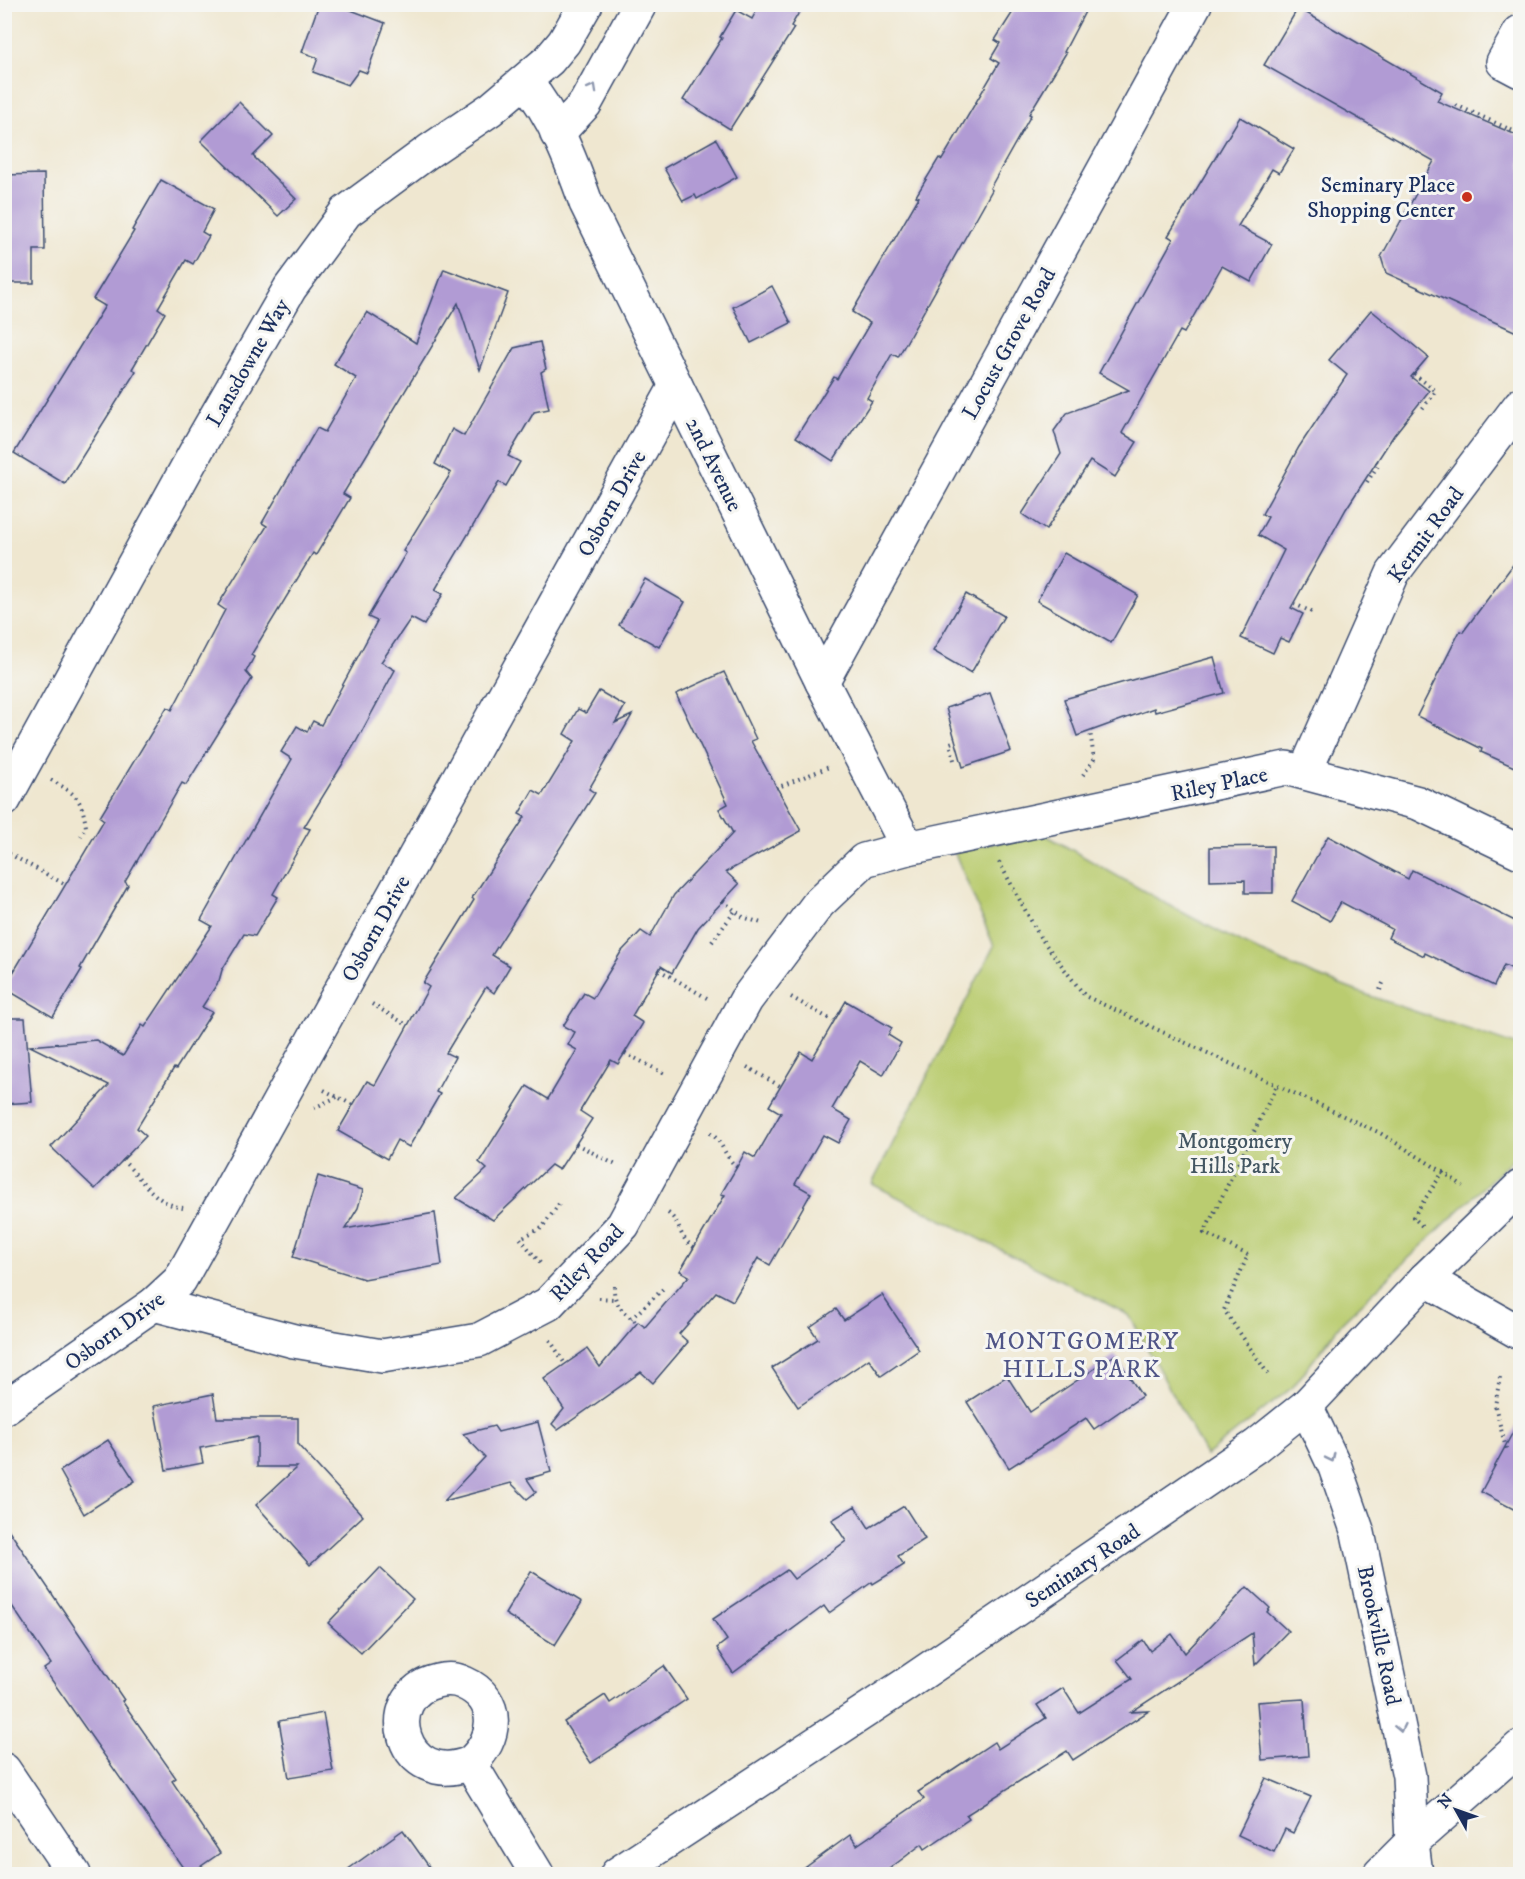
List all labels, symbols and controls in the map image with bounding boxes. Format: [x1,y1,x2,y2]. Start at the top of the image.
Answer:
one-way arrow [586,84,597,94]
place label: Seminary Place Shopping Center [1307,172,1456,224]
marker: Seminary Place Shopping Center [1460,190,1474,204]
street label: Locust Grove Road [957,263,1062,424]
street label: Lansdowne Way [201,293,296,432]
street label: 2nd Avenue [679,413,748,516]
street label: Osborn Drive [572,446,653,562]
street label: Kermit Road [1382,482,1470,588]
street label: Riley Place [1168,761,1270,808]
street label: Osborn Drive [336,871,417,987]
park label: Montgomery Hills Park [1178,1128,1293,1180]
street label: Riley Road [544,1218,630,1308]
street label: Osborn Drive [60,1286,170,1377]
district label: MONTGOMERY HILLS PARK [985,1327,1179,1385]
one-way arrow [1324,1452,1336,1463]
street label: Seminary Road [1020,1518,1145,1615]
street label: Brookville Road [1351,1563,1407,1708]
one-way arrow [1393,1723,1406,1733]
north arrow [1426,1780,1486,1840]
text: N [1433,1790,1457,1812]

